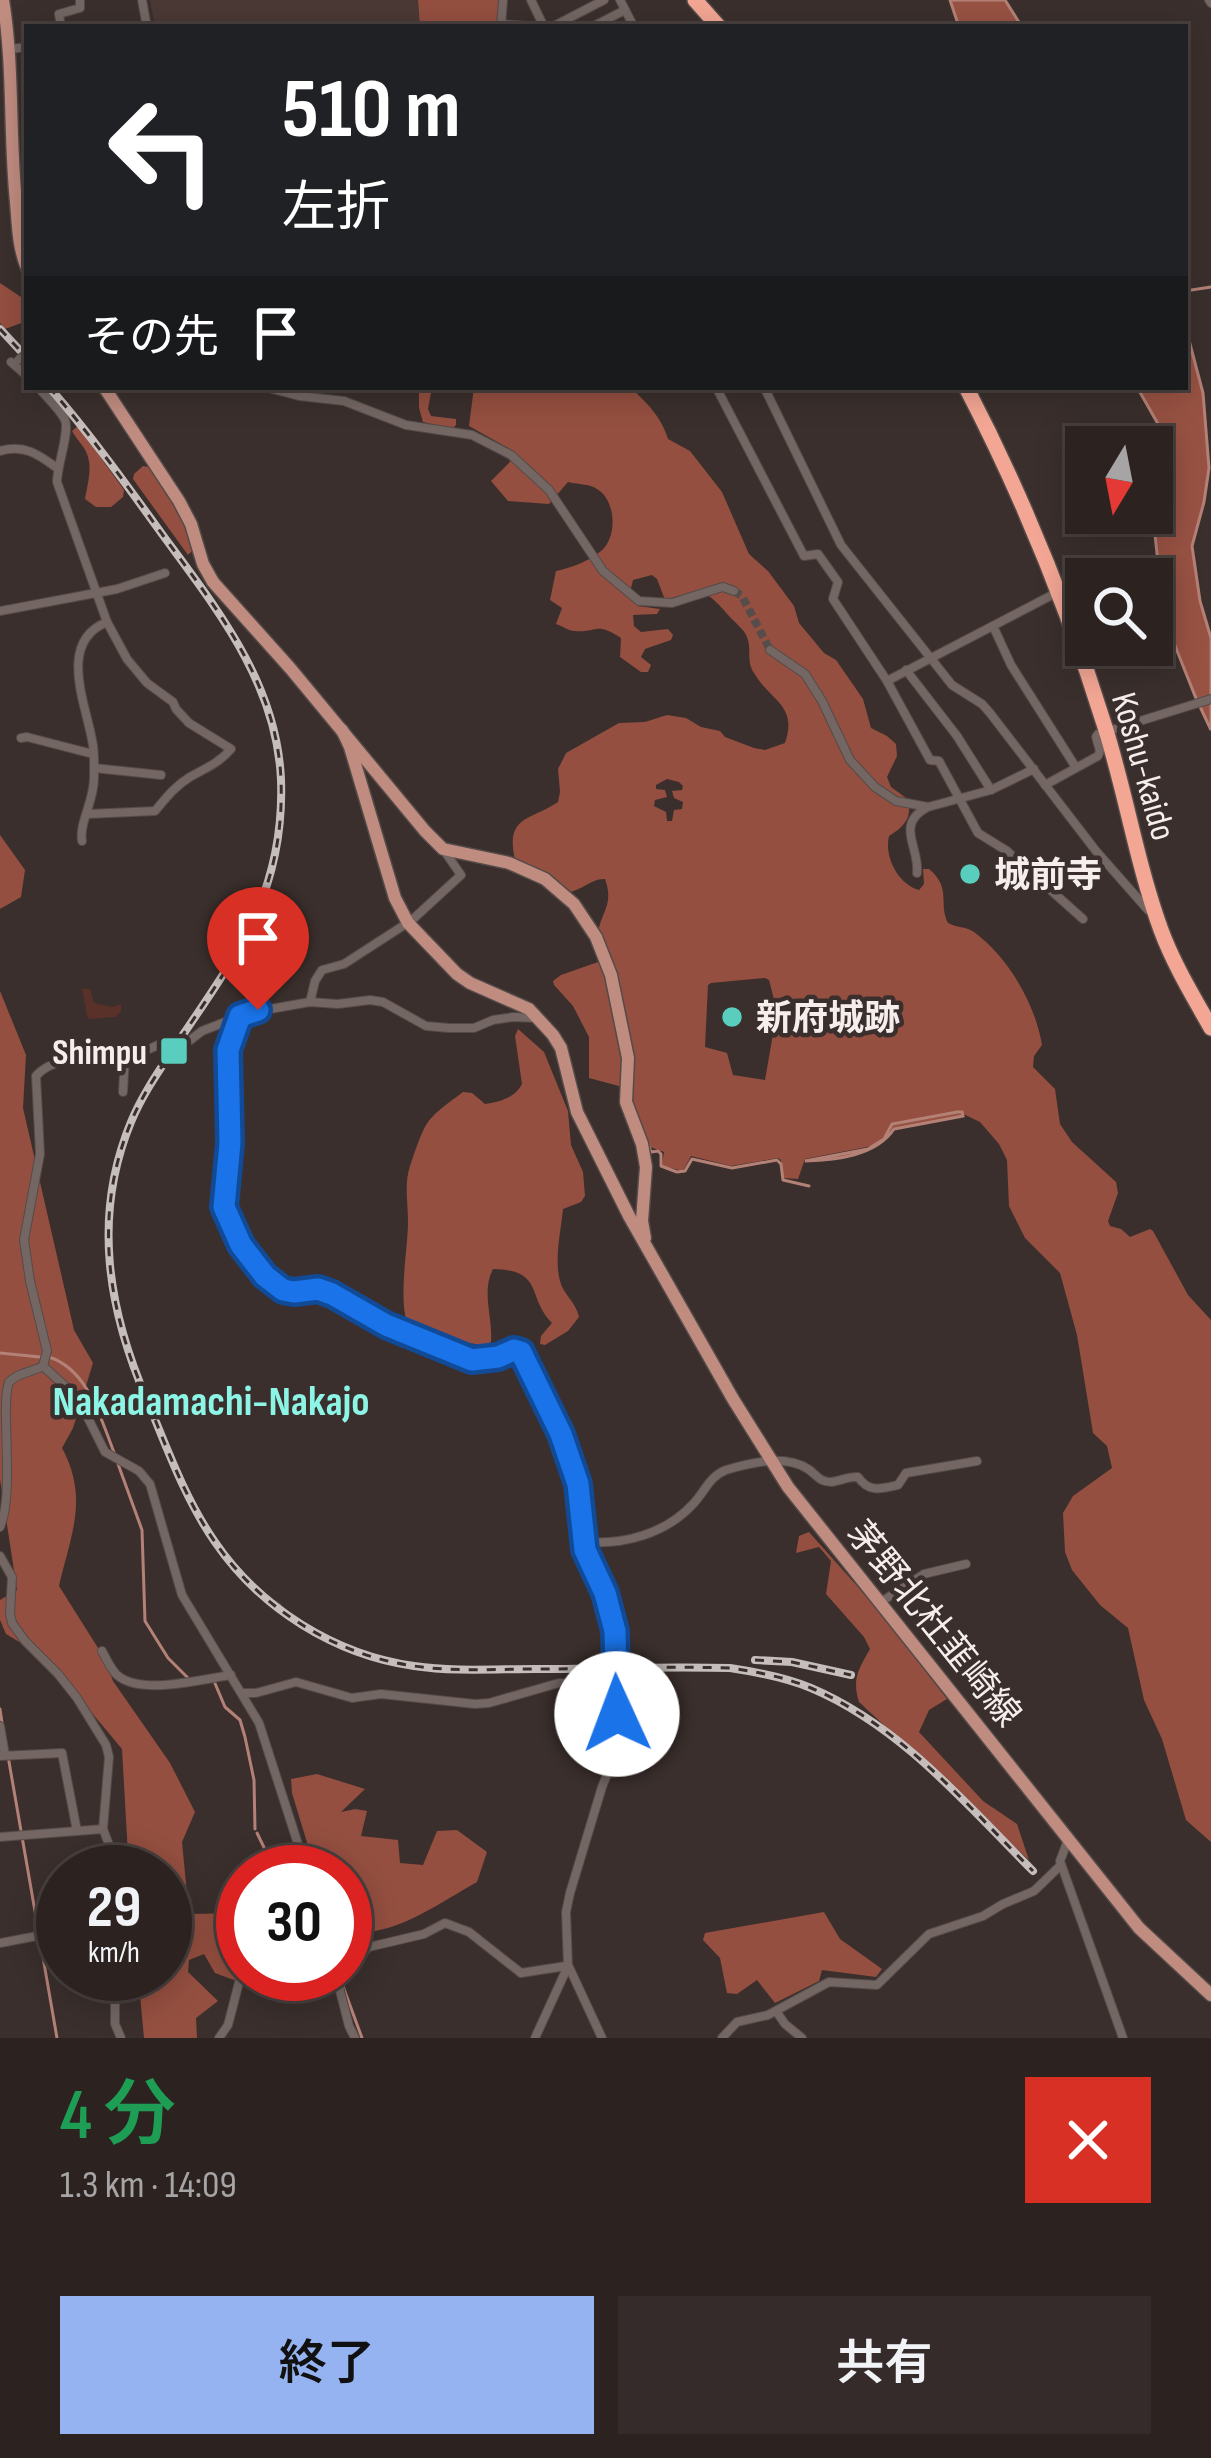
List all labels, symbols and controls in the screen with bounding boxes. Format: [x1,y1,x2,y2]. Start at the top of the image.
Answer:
text: 510 m [282,60,461,161]
icon: left [84,72,240,228]
text: 左折 [282,176,390,241]
icon: arrive [243,300,309,366]
text: その先 [84,311,219,366]
north arrow [1065,426,1173,534]
map controls [1065,426,1173,666]
button: search [1065,558,1173,666]
street label: Koshu-kaido [1101,688,1184,845]
place label: 城前寺 [994,855,1102,898]
marker: 城前寺 [957,861,983,887]
pin [207,887,309,1010]
icon: arrive [225,905,291,971]
place label: 新府城跡 [756,998,900,1041]
marker: 新府城跡 [719,1004,745,1030]
place label: Shimpu [52,1032,147,1075]
marker: Shimpu [158,1035,190,1067]
district label: Nakadamachi-Nakajo [52,1377,370,1428]
street label: 茅野北杜韮崎線 [837,1513,1029,1736]
position arrow [554,1651,680,1777]
speed limit sign: 30 [216,1845,372,2001]
text: 29 [87,1872,141,1944]
text: km/h [88,1935,140,1971]
text: 4 分 [60,2073,175,2160]
button: close [1025,2077,1151,2203]
text: 1.3 km · 14:09 [60,2162,237,2209]
button: 終了 [60,2296,594,2434]
button: 共有 [618,2296,1151,2434]

